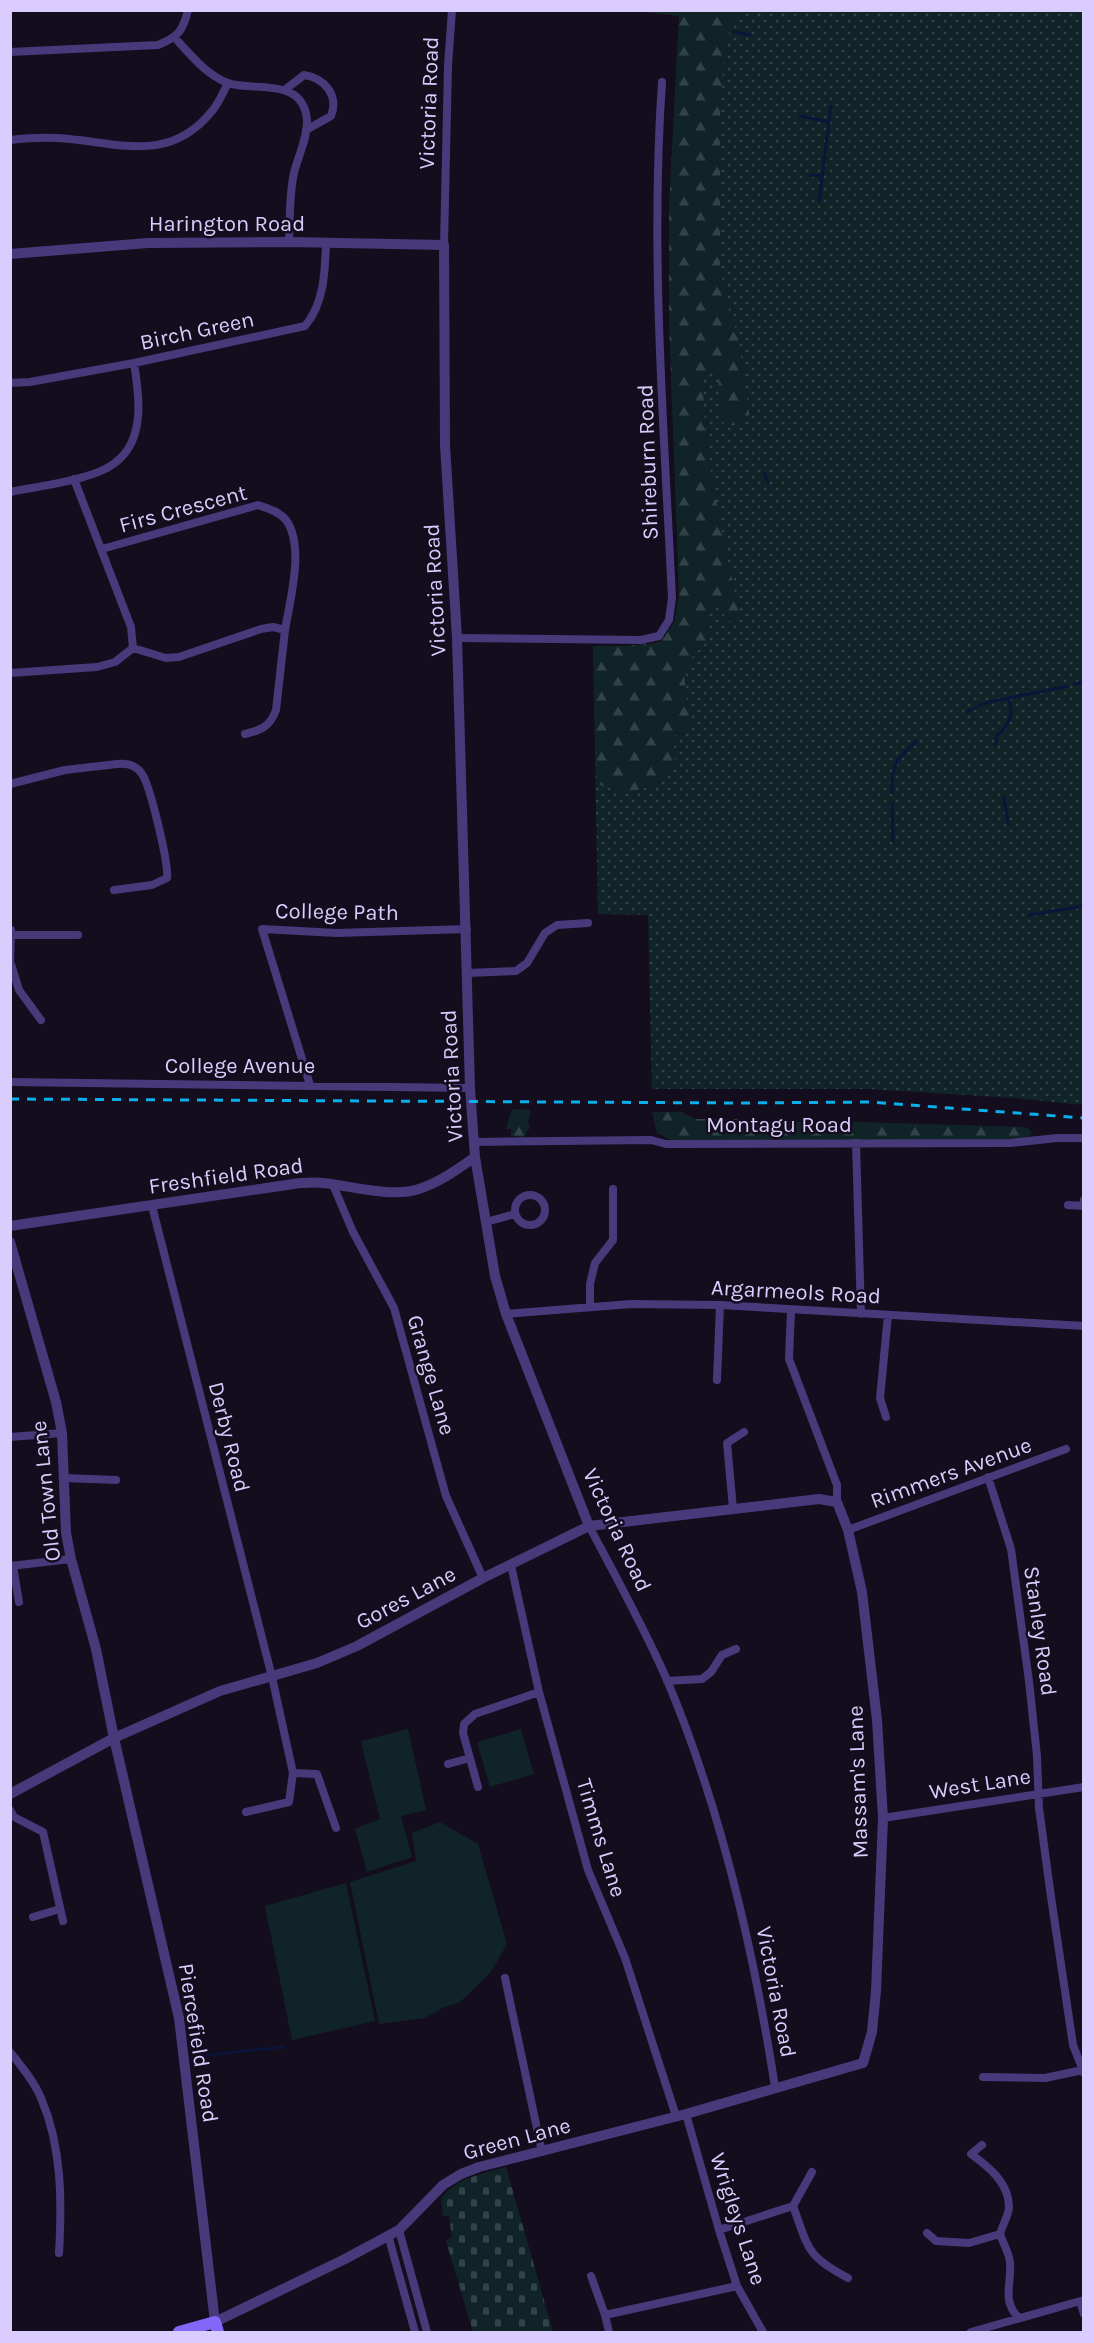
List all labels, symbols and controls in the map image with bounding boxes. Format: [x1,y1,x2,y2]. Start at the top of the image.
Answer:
street label: Victoria Road [414,36,444,170]
street label: Harington Road [149,211,305,237]
street label: Birch Green [138,306,256,356]
street label: Shireburn Road [632,384,664,540]
street label: Firs Crescent [116,479,250,539]
street label: Victoria Road [419,523,451,657]
street label: College Path [275,898,399,926]
street label: Victoria Road [436,1009,468,1143]
street label: College Avenue [165,1053,315,1079]
street label: Montagu Road [706,1112,852,1138]
street label: Freshfield Road [147,1152,305,1200]
street label: Argarmeols Road [710,1275,882,1309]
street label: Grange Lane [401,1312,461,1438]
street label: Derby Road [203,1379,255,1495]
street label: Old Town Lane [26,1419,66,1563]
street label: Rimmers Avenue [867,1432,1035,1514]
street label: Victoria Road [577,1464,657,1596]
street label: Gores Lane [352,1561,460,1635]
street label: Stanley Road [1018,1565,1062,1697]
street label: Massam's Lane [842,1705,874,1859]
street label: West Lane [927,1763,1033,1805]
street label: Timms Lane [571,1776,631,1900]
street label: Victoria Road [751,1924,801,2060]
street label: Piercefield Road [173,1961,223,2125]
street label: Green Lane [460,2112,574,2166]
street label: Wrigleys Lane [704,2150,772,2288]

